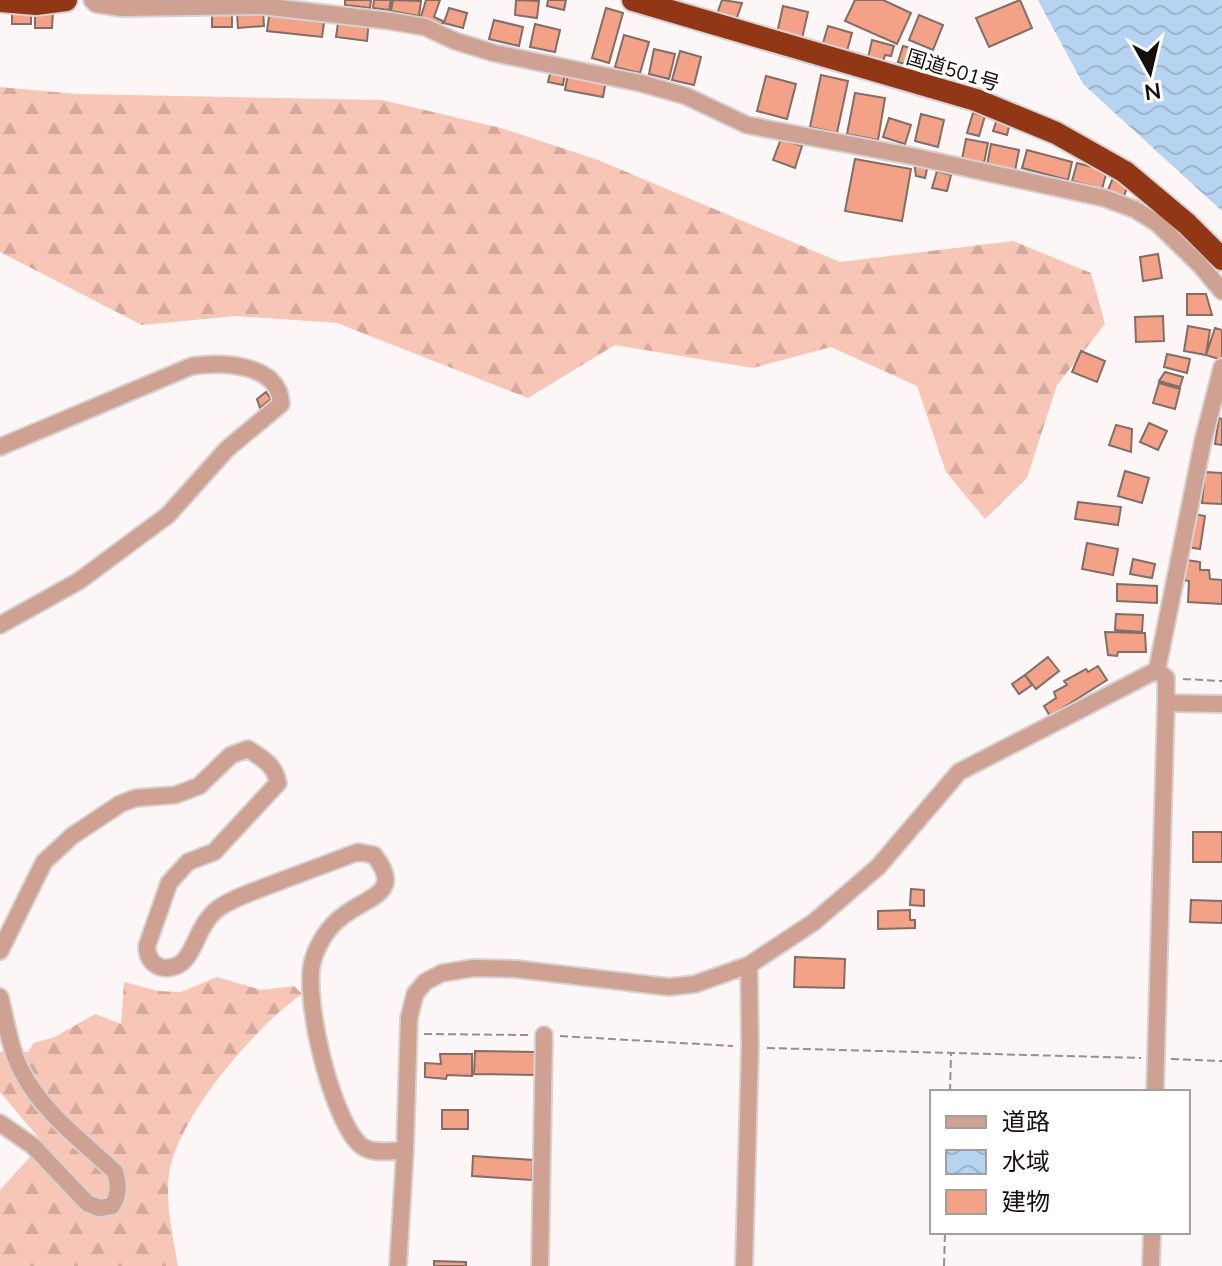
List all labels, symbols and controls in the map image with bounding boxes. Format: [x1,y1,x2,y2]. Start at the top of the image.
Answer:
north arrow [1110,32,1190,112]
street label: 国道501号 [903,44,1003,97]
text: N [1142,75,1163,107]
legend [930,1090,1190,1234]
text: 道路 [1002,1106,1050,1138]
text: 水域 [1002,1146,1050,1178]
text: 建物 [1002,1186,1050,1218]

